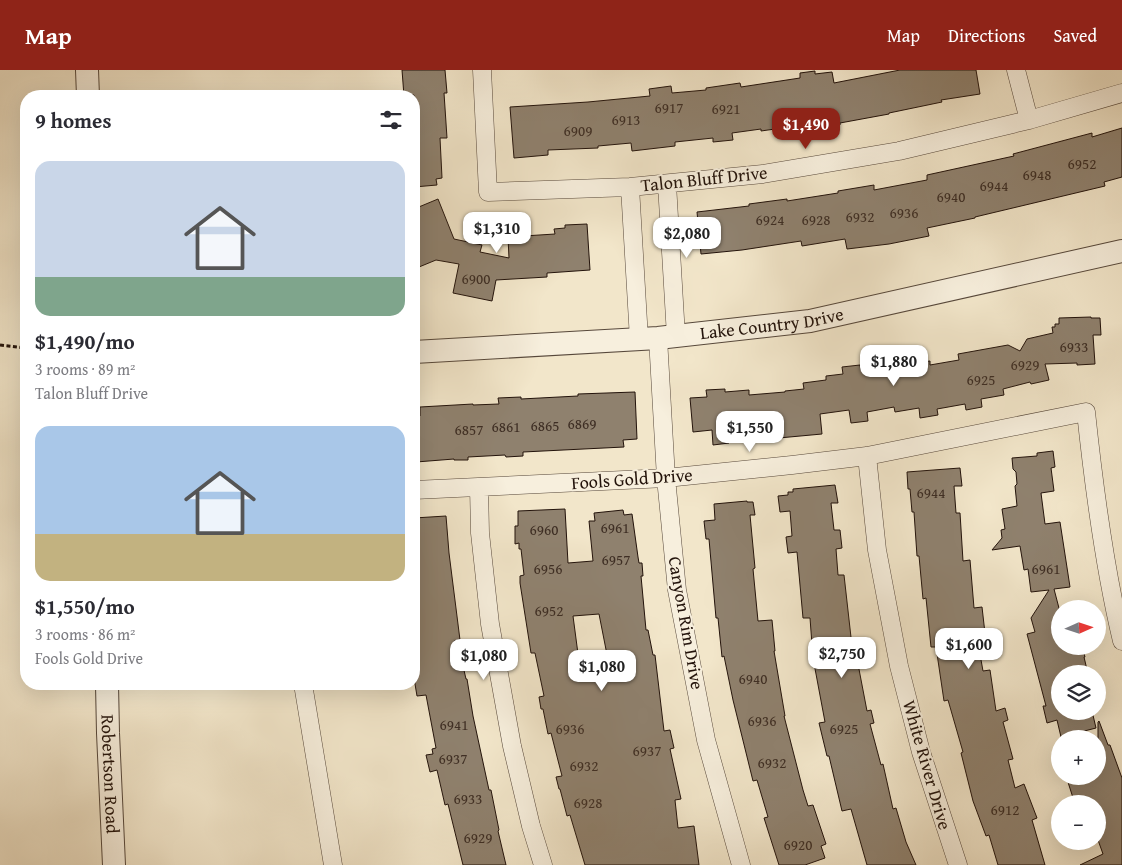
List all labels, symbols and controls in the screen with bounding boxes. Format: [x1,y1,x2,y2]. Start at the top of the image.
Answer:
text: Map [25,18,72,53]
text: Map [887,22,920,49]
text: Directions [948,22,1025,49]
text: Saved [1053,22,1097,49]
house number: 6917 [655,97,683,118]
house number: 6921 [712,98,740,119]
text: 9 homes [35,105,111,136]
icon: filters [377,106,405,134]
pin: $1,490 [765,108,847,150]
house number: 6913 [612,109,640,130]
text: $1,490 [783,112,829,136]
house number: 6909 [564,120,592,141]
house number: 6952 [1068,153,1096,174]
street label: Talon Bluff Drive [639,158,769,199]
house number: 6948 [1023,164,1051,185]
house number: 6944 [980,175,1008,196]
house number: 6940 [937,186,965,207]
icon: home [175,193,265,283]
house number: 6936 [890,202,918,223]
house number: 6932 [846,206,874,227]
house number: 6924 [756,209,784,230]
house number: 6928 [802,209,830,230]
pin: $1,310 [456,212,538,254]
text: $1,310 [474,216,520,240]
pin: $2,080 [646,216,728,259]
text: $2,080 [664,221,710,245]
house number: 6900 [462,268,490,289]
street label: Lake Country Drive [699,300,846,346]
text: $1,490/mo [35,326,135,357]
house number: 6933 [1060,336,1088,357]
pin: $1,880 [853,344,935,387]
text: $1,880 [871,349,917,373]
house number: 6929 [1011,354,1039,375]
text: 3 rooms · 89 m² [35,357,135,381]
house number: 6925 [967,369,995,390]
text: Talon Bluff Drive [35,381,148,405]
pin: $1,550 [709,410,791,453]
house number: 6869 [568,413,596,434]
house number: 6865 [531,415,559,436]
text: $1,550 [727,415,773,439]
house number: 6861 [492,416,520,437]
house number: 6857 [455,419,483,440]
icon: home [175,458,265,548]
street label: Fools Gold Drive [570,461,693,496]
house number: 6944 [917,482,945,503]
house number: 6961 [601,517,629,538]
house number: 6960 [530,519,558,540]
house number: 6957 [602,549,630,570]
street label: Canyon Rim Drive [661,554,711,692]
house number: 6956 [534,558,562,579]
house number: 6961 [1032,558,1060,579]
text: $1,550/mo [35,591,135,622]
house number: 6952 [535,600,563,621]
north arrow [1051,600,1106,655]
map controls [1051,600,1106,850]
text: 3 rooms · 86 m² [35,622,135,646]
pin: $1,600 [928,628,1010,670]
text: $1,600 [946,632,992,656]
pin: $2,750 [801,636,883,679]
pin: $1,080 [443,638,525,681]
text: $2,750 [819,641,865,665]
text: $1,080 [461,643,507,667]
text: Fools Gold Drive [35,646,143,670]
pin: $1,080 [561,650,643,692]
text: $1,080 [579,654,625,678]
button: layers [1051,665,1106,720]
house number: 6940 [739,668,767,689]
street label: White River Drive [896,697,959,833]
house number: 6936 [748,710,776,731]
street label: Robertson Road [95,714,127,834]
house number: 6941 [440,714,468,735]
house number: 6936 [556,718,584,739]
house number: 6925 [830,718,858,739]
button: + [1051,730,1106,785]
house number: 6937 [633,740,661,761]
house number: 6937 [439,748,467,769]
house number: 6932 [758,752,786,773]
house number: 6932 [570,755,598,776]
house number: 6933 [454,788,482,809]
house number: 6928 [574,792,602,813]
button: − [1051,795,1106,850]
house number: 6912 [991,799,1019,820]
house number: 6929 [464,827,492,848]
house number: 6920 [784,834,812,855]

